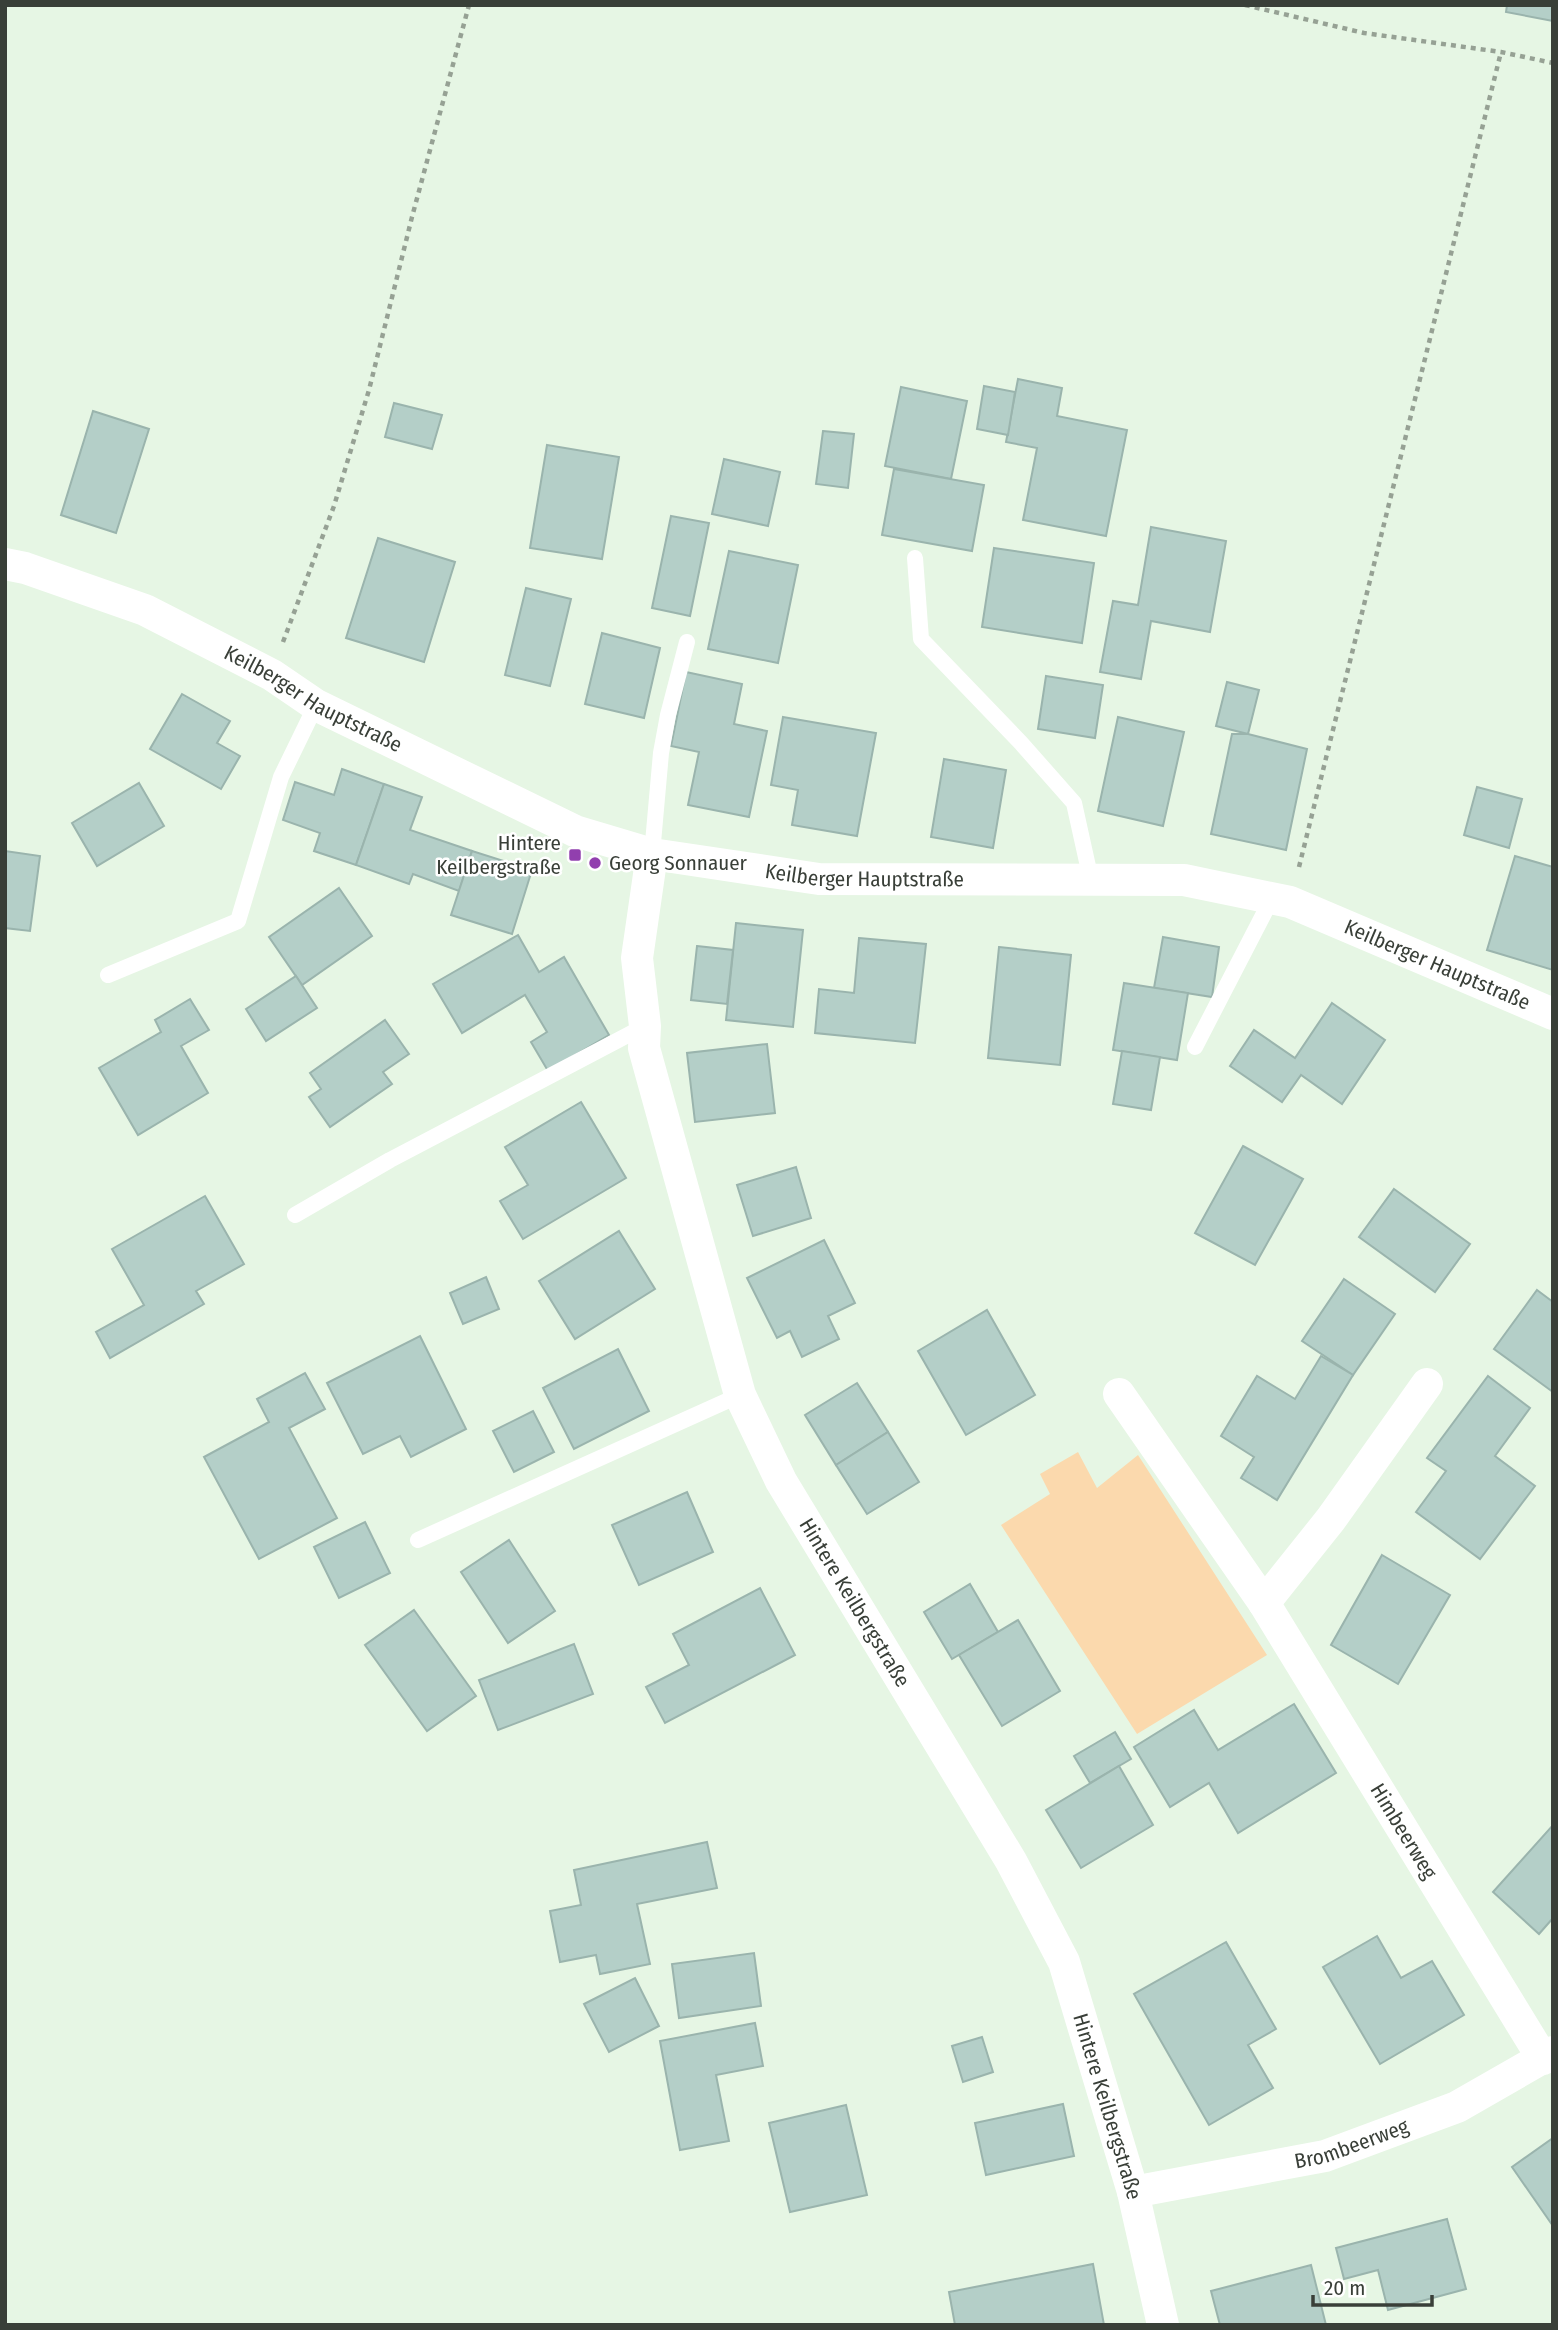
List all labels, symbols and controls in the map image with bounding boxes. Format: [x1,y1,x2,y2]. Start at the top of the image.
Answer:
street label: Keilberger Hauptstraße [220,640,406,758]
place label: Hintere Keilbergstraße [436,830,561,880]
marker: Hintere Keilbergstraße [567,847,583,863]
place label: Georg Sonnauer [609,850,748,876]
marker: Georg Sonnauer [587,855,603,871]
street label: Keilberger Hauptstraße [763,858,964,892]
street label: Keilberger Hauptstraße [1340,914,1534,1016]
street label: Hintere Keilbergstraße [794,1513,916,1692]
street label: Himbeerweg [1365,1779,1443,1884]
street label: Hintere Keilbergstraße [1067,2010,1147,2202]
street label: Brombeerweg [1292,2113,1412,2174]
scale bar [1313,2264,1432,2308]
text: 20 m [1324,2275,1365,2301]

